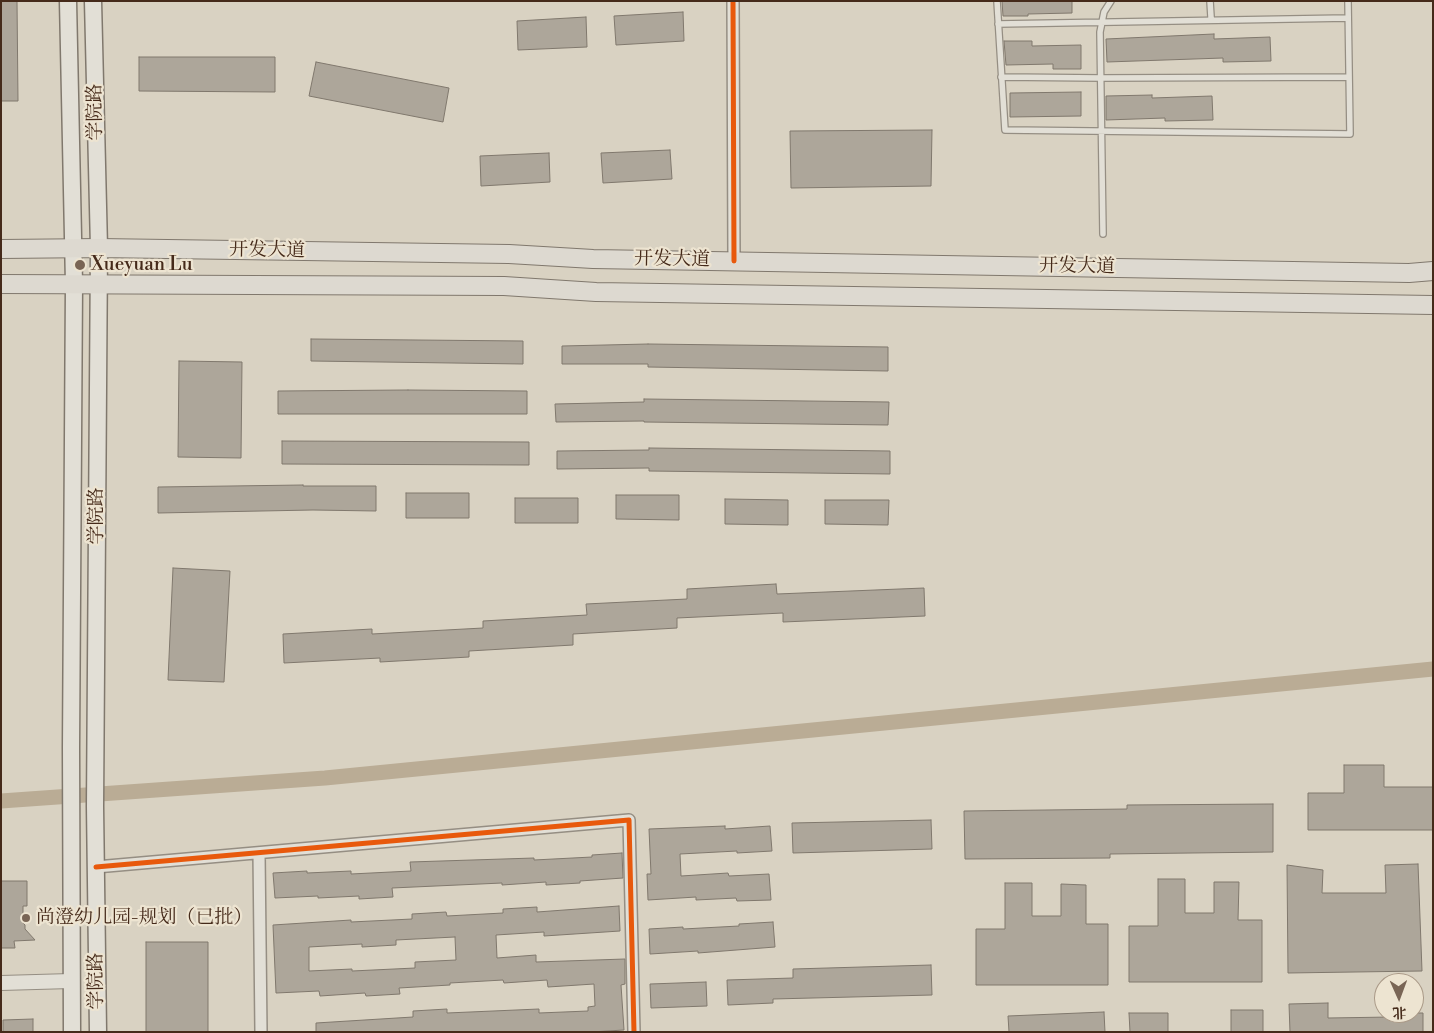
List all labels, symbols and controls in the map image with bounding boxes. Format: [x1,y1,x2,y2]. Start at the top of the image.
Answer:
street label: 学院路 [84,83,108,141]
street label: 开发大道 [229,239,305,263]
street label: 开发大道 [634,248,710,272]
place label: Xueyuan Lu [91,254,192,276]
street label: 开发大道 [1039,255,1115,279]
marker: Xueyuan Lu [73,258,87,272]
street label: 学院路 [86,488,108,544]
place label: 尚澄幼儿园-规划（已批） [36,907,253,929]
marker: 尚澄幼儿园-规划（已批） [20,912,32,924]
street label: 学院路 [85,952,109,1010]
north arrow [1374,973,1424,1023]
text: 北 [1392,1003,1407,1021]

